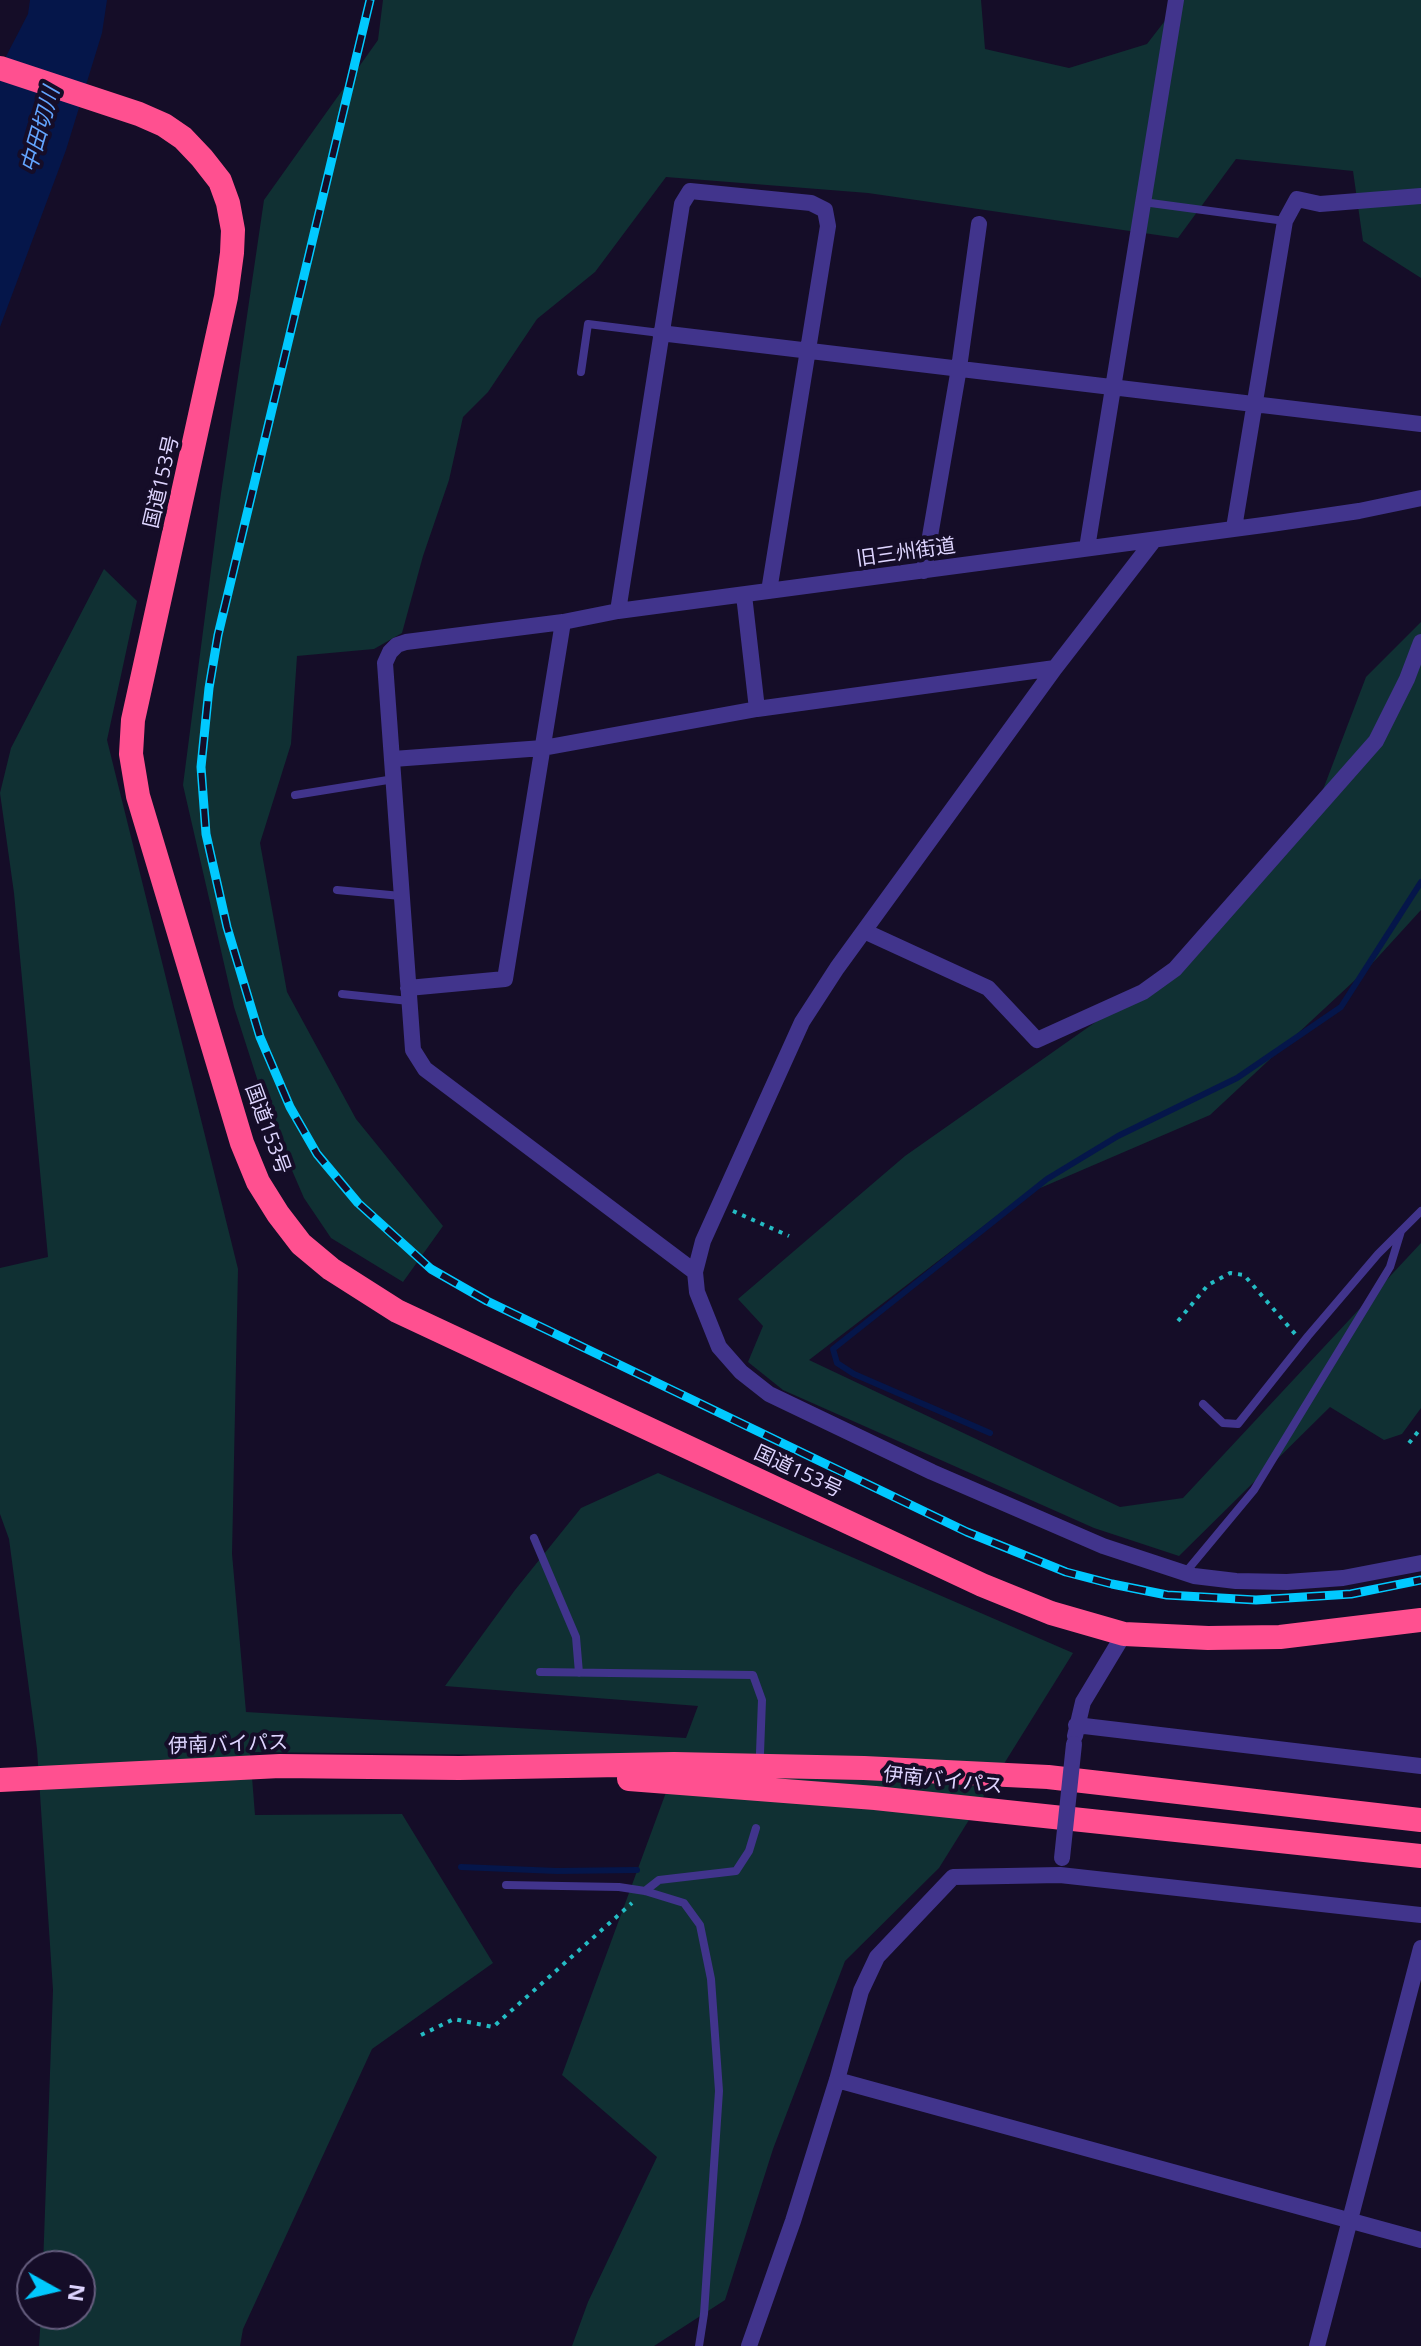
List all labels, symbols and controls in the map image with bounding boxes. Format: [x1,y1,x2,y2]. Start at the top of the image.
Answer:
water label: 中田切川 [16,84,66,176]
street label: 国道153号 [140,433,184,531]
street label: 旧三州街道 [855,534,957,572]
street label: 国道153号 [240,1081,294,1177]
street label: 国道153号 [750,1441,846,1503]
street label: 伊南バイパス [168,1731,288,1759]
street label: 伊南バイパス [882,1763,1004,1799]
north arrow [16,2250,96,2330]
text: N [62,2282,94,2304]

